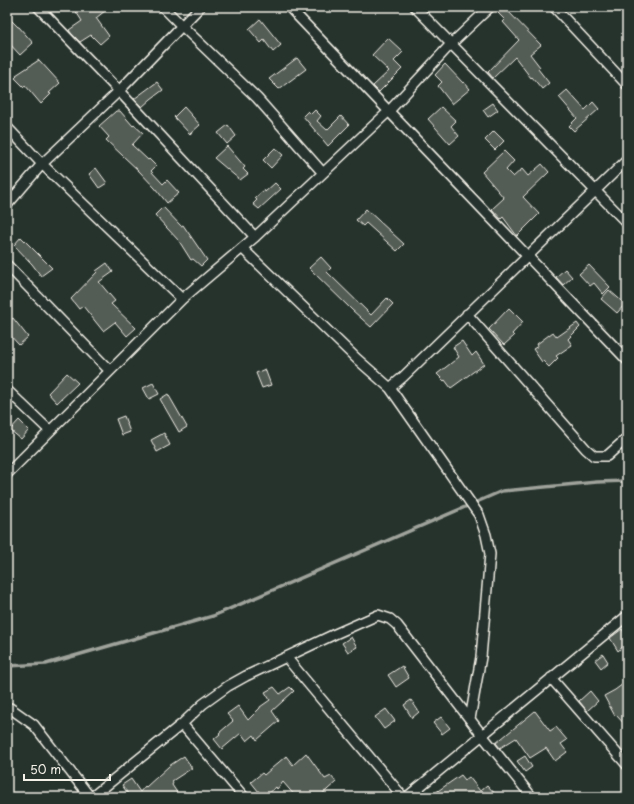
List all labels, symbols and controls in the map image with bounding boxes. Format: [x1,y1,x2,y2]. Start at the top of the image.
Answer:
scale bar [24,756,110,782]
text: 50 m [30,760,61,778]

